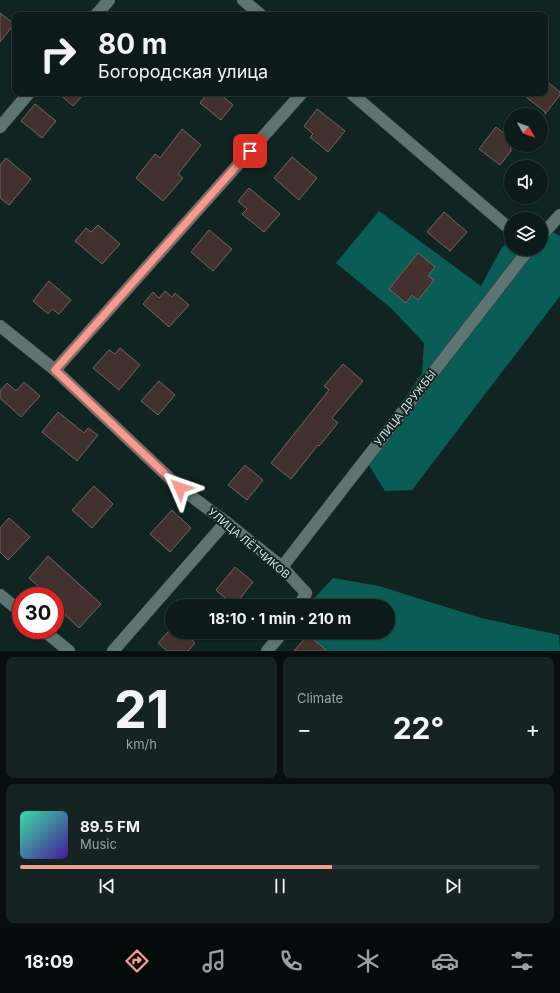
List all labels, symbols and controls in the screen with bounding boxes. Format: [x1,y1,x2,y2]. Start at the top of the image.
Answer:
text: 80 m [98,27,167,61]
icon: right [32,28,84,80]
text: Богородская улица [98,61,268,82]
north arrow [504,108,548,152]
map controls [504,108,548,256]
pin [233,134,267,168]
icon: arrive [239,140,261,162]
button: sound [504,160,548,204]
button: layers [504,212,548,256]
street label: УЛИЦА ДРУЖБЫ [371,367,439,449]
position arrow [159,467,201,509]
street label: УЛИЦА ЛЁТЧИКОВ [205,505,293,581]
speed limit sign: 30 [12,587,64,639]
text: 18:10 · 1 min · 210 m [209,609,351,628]
text: 21 [114,678,169,741]
text: Climate [297,690,343,706]
text: 22° [393,710,444,746]
text: − [297,716,312,742]
text: + [525,716,540,742]
text: km/h [126,736,157,752]
text: 89.5 FM [80,817,140,836]
text: Music [80,836,117,852]
icon: previous [96,875,118,897]
icon: pause [269,875,291,897]
icon: next [442,875,464,897]
icon: directions [123,947,151,975]
icon: music [200,947,228,975]
icon: phone [277,947,305,975]
icon: climate [354,947,382,975]
icon: car [431,947,459,975]
icon: filters [508,947,536,975]
text: 18:09 [24,951,74,972]

